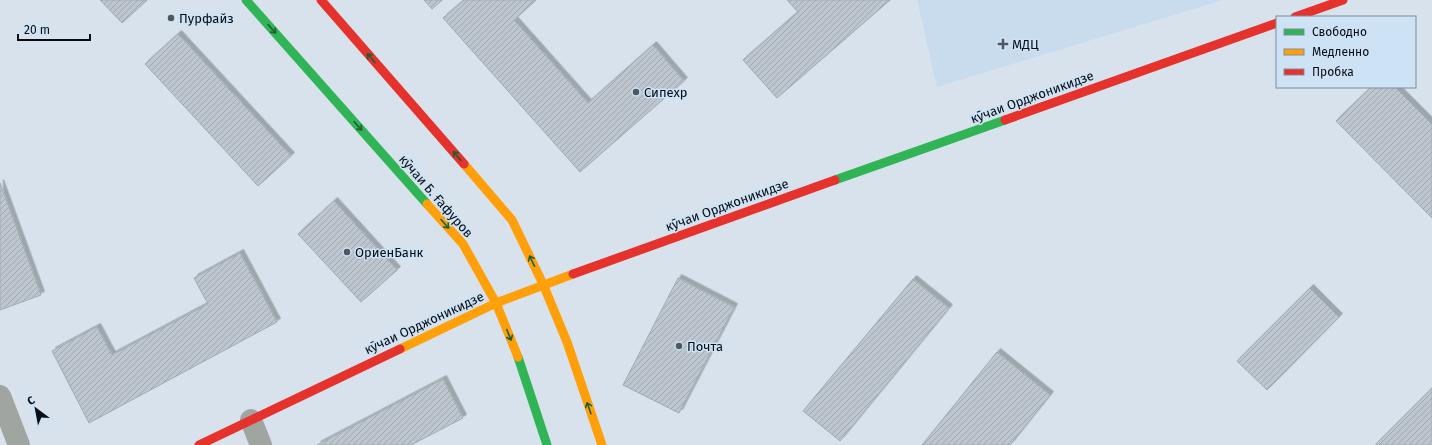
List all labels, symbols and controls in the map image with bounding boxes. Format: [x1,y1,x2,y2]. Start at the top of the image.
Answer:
place label: Пурфайз [179,11,234,26]
marker: Пурфайз [166,13,176,23]
scale bar [18,16,90,42]
legend [1276,16,1416,88]
text: 20 m [24,23,50,37]
one-way arrow [267,24,277,34]
text: Свободно [1312,25,1367,39]
place label: МДЦ [1012,37,1039,52]
marker: МДЦ [997,38,1009,50]
text: Медленно [1312,45,1369,59]
one-way arrow [367,53,376,63]
text: Пробка [1312,65,1354,79]
street label: кӯчаи Орджоникидзе [968,68,1096,126]
place label: Сипехр [644,85,688,100]
marker: Сипехр [631,87,641,97]
one-way arrow [354,121,363,132]
one-way arrow [452,151,461,162]
street label: кӯчаи Б. Ғафуров [396,152,476,240]
street label: кӯчаи Орджоникидзе [663,176,791,234]
one-way arrow [440,218,449,229]
place label: ОриенБанк [355,245,424,260]
marker: ОриенБанк [342,247,352,257]
one-way arrow [528,255,535,267]
street label: кӯчаи Орджоникидзе [362,289,486,357]
one-way arrow [506,329,514,341]
place label: Почта [687,339,723,354]
marker: Почта [674,341,684,351]
north arrow [16,389,56,429]
text: С [25,393,38,408]
one-way arrow [585,402,592,415]

